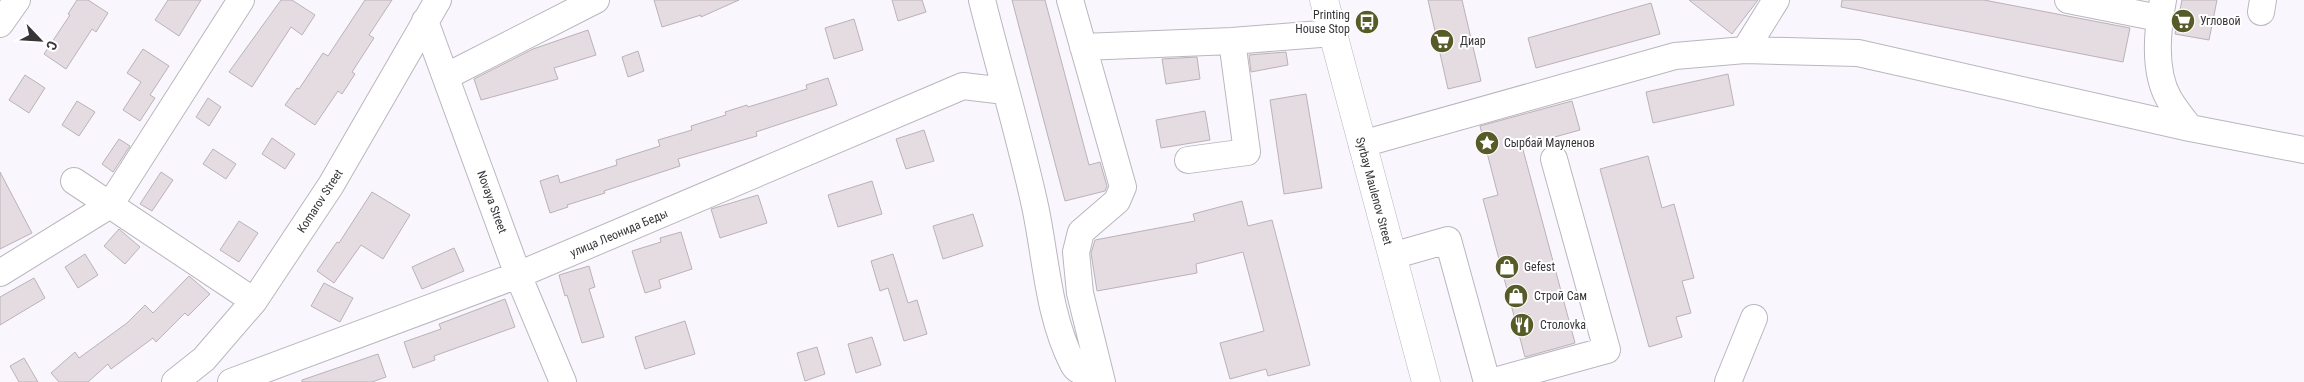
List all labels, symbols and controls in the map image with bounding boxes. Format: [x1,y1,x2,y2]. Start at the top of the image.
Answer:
place label: Printing House Stop [1295,8,1350,36]
supermarket icon: Угловой [2170,8,2196,34]
bus stop icon: Printing House Stop [1354,9,1380,35]
place label: Угловой [2200,14,2241,28]
north arrow [15,15,65,65]
supermarket icon: Диар [1429,28,1455,54]
place label: Диар [1460,34,1486,48]
text: С [43,38,61,53]
place icon: Сырбай Мауленов [1474,130,1500,156]
street label: Syrbay Maulenov Street [1353,136,1395,247]
place label: Сырбай Мауленов [1504,136,1595,150]
street label: Komarov Street [294,166,346,235]
street label: Novaya Street [474,169,510,236]
street label: улица Леонида Беды [568,206,670,260]
shop icon: Gefest [1494,254,1520,280]
place label: Gefest [1524,260,1555,274]
shop icon: Строй Сам [1503,283,1529,309]
place label: Строй Сам [1534,289,1587,303]
restaurant icon: Столоvka [1509,312,1535,338]
place label: Столоvka [1540,318,1586,332]

